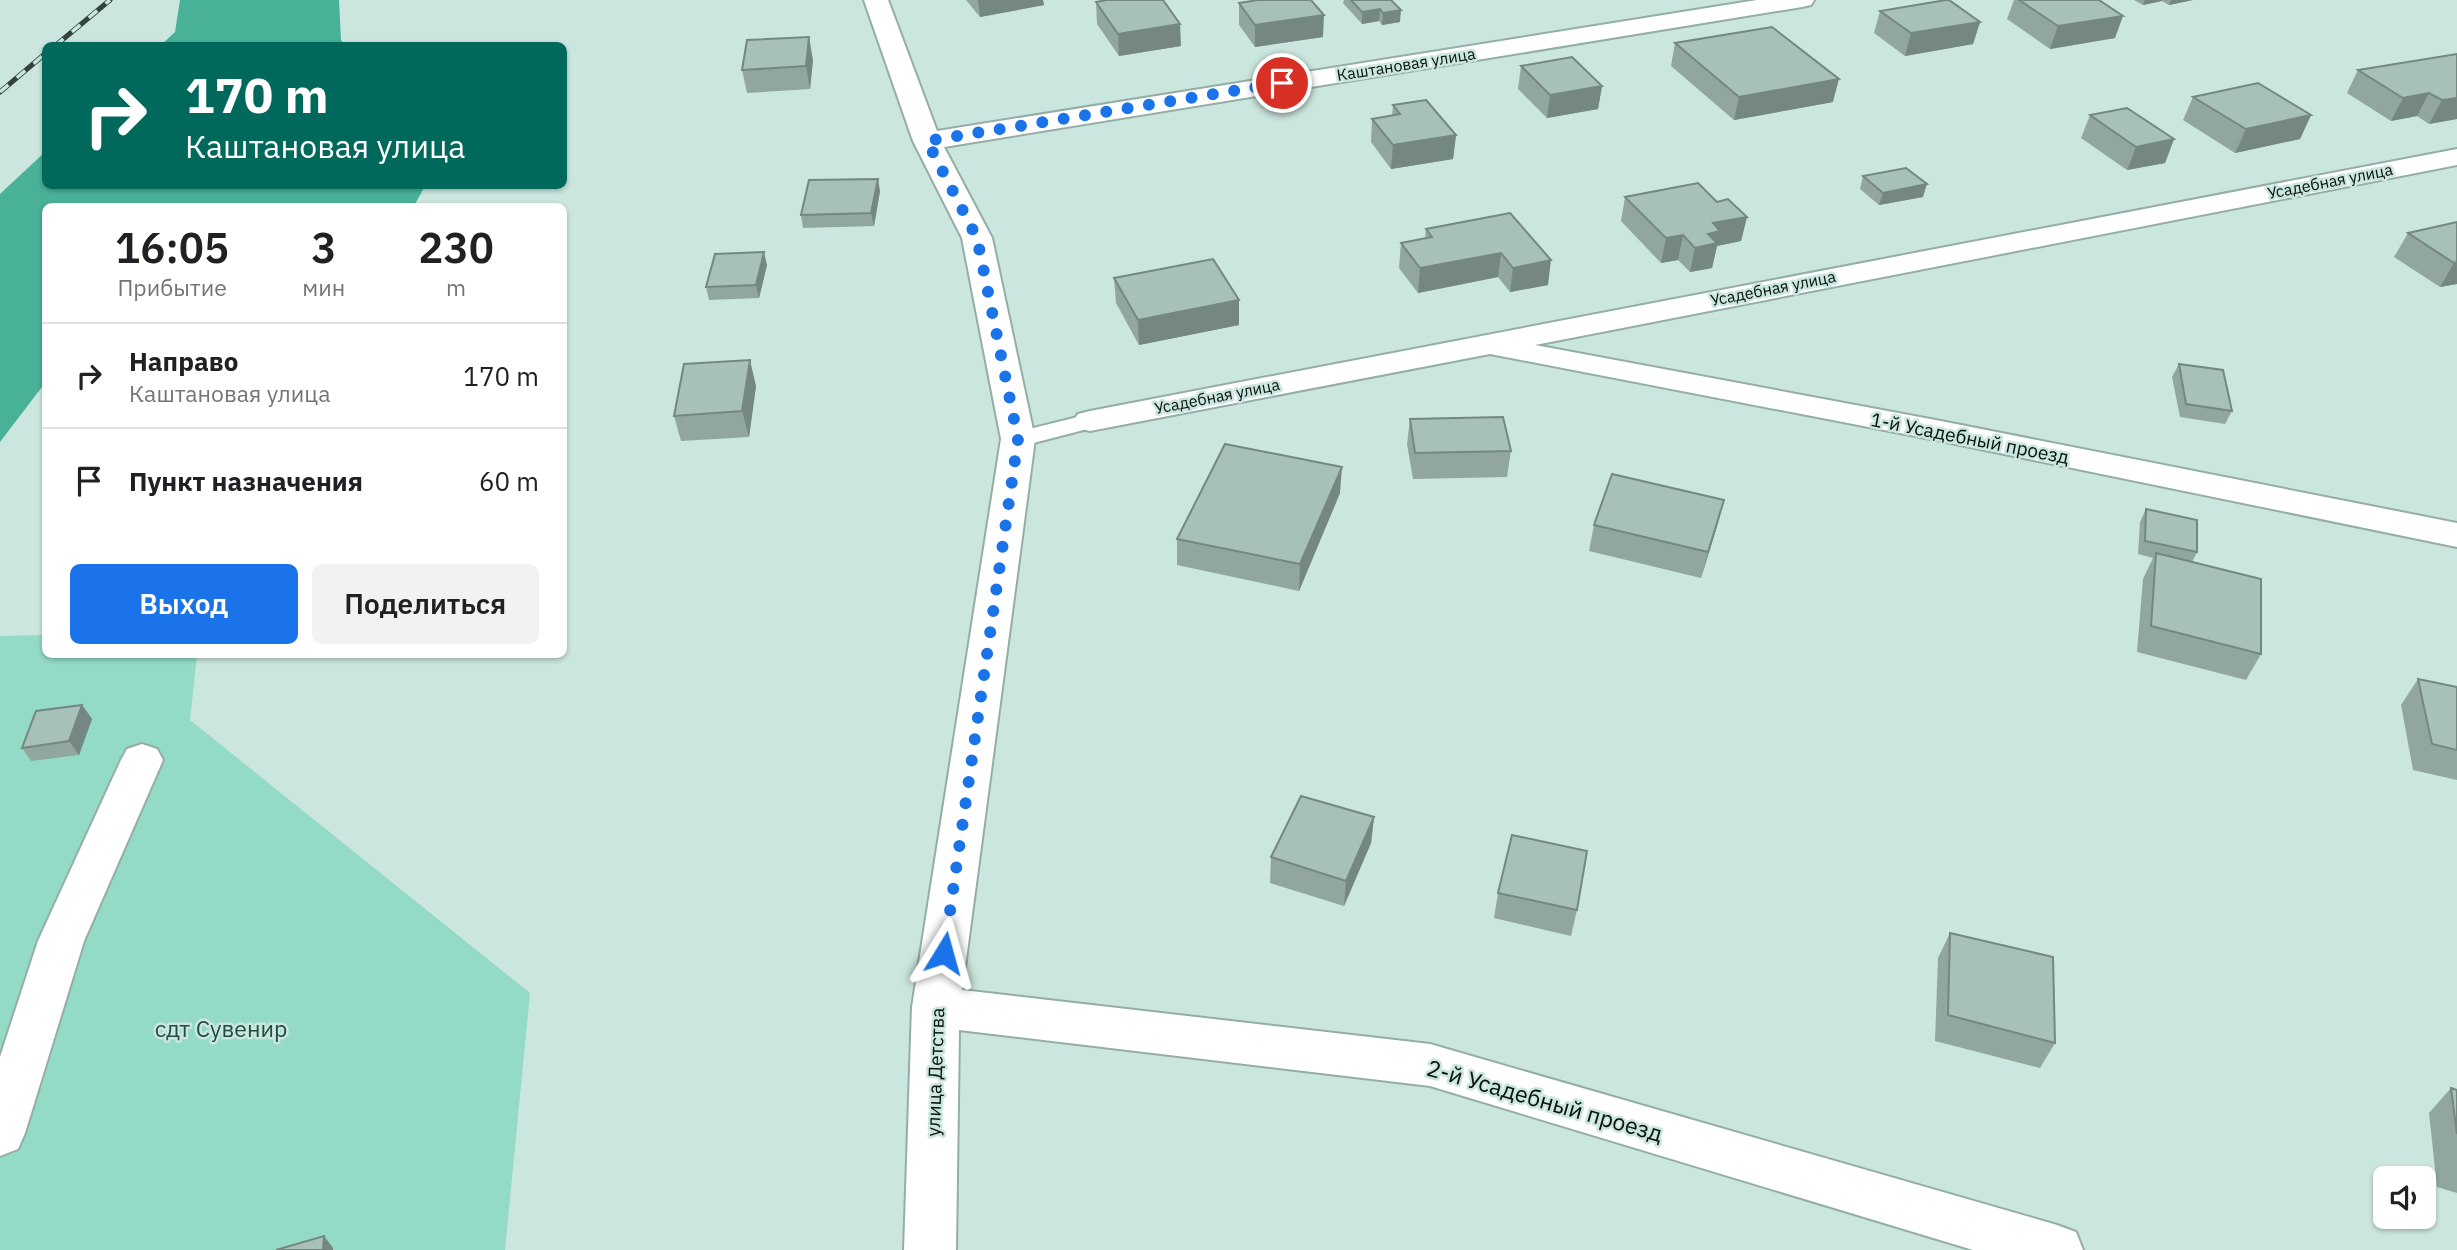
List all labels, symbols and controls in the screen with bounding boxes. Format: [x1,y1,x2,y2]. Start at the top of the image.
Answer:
street label: Каштановая улица [1335,43,1477,85]
pin [1252,53,1312,113]
text: 170 m [185,63,329,126]
icon: arrive [1263,64,1301,102]
icon: right [70,70,161,161]
text: Каштановая улица [185,125,465,167]
street label: Усадебная улица [2266,159,2395,203]
text: 16:05 [115,220,229,275]
text: 3 [311,220,336,275]
text: 230 [418,220,494,275]
street label: Усадебная улица [1709,266,1838,310]
text: Прибытие [117,272,227,302]
text: мин [302,272,345,302]
text: m [446,272,466,302]
text: Направо [129,344,238,378]
icon: right [70,357,108,395]
text: 170 m [463,359,539,393]
street label: Усадебная улица [1153,374,1282,418]
text: Каштановая улица [129,378,330,408]
street label: 1-й Усадебный проезд [1869,407,2071,469]
icon: arrive [70,462,108,500]
text: Пункт назначения [129,464,363,498]
text: 60 m [479,464,539,498]
button: Выход [70,564,298,644]
button: Поделиться [312,564,539,644]
position arrow [907,916,981,990]
street label: улица Детства [921,1007,949,1137]
park label: сдт Сувенир [155,1013,287,1043]
street label: 2-й Усадебный проезд [1424,1052,1667,1148]
map controls [2373,1166,2436,1229]
button: sound [2373,1166,2436,1229]

